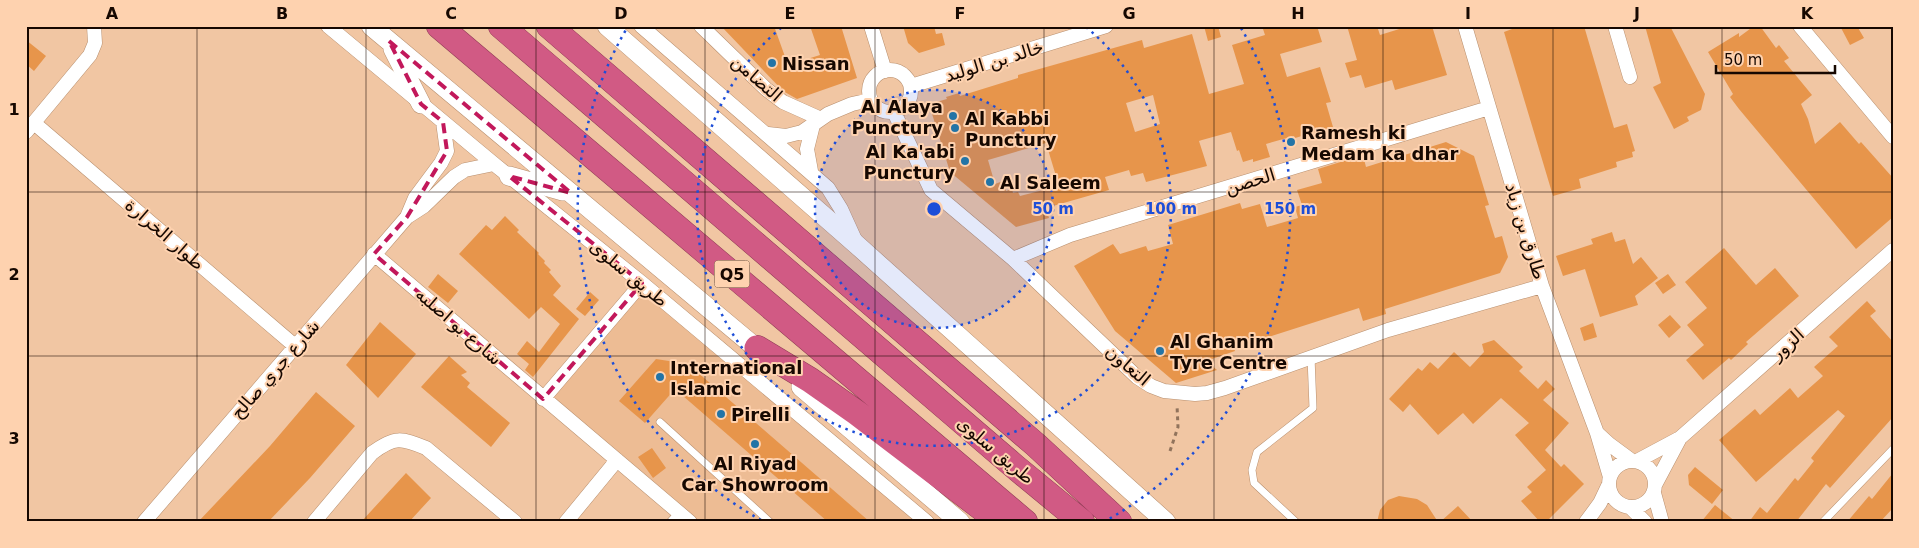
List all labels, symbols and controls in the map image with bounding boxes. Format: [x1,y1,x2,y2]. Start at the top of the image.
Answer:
text: A [106,4,119,23]
text: B [276,4,288,23]
text: C [445,4,457,23]
text: D [614,4,628,23]
text: E [785,4,795,23]
text: F [955,4,965,23]
text: G [1122,4,1136,23]
text: H [1291,4,1305,23]
text: I [1465,4,1471,23]
text: J [1633,4,1640,23]
text: K [1801,4,1814,23]
street label: خالد بن الوليد [942,36,1046,87]
scale bar [1716,42,1835,74]
street label: التضامن [727,50,787,106]
text: 50 m [1724,51,1762,69]
place label: Nissan [782,53,850,74]
marker: Nissan [766,57,778,69]
place label: Al Alaya Punctury [851,96,943,138]
text: 1 [8,100,20,119]
place label: Al Kabbi Punctury [965,108,1057,150]
marker: Al Alaya Punctury [947,110,959,122]
marker: Al Kabbi Punctury [949,122,961,134]
place label: Ramesh ki Medam ka dhar [1301,122,1458,164]
marker: Ramesh ki Medam ka dhar [1285,136,1297,148]
place label: Al Ka'abi Punctury [863,141,955,183]
marker: Al Ka'abi Punctury [959,155,971,167]
street label: الحصن [1222,163,1278,200]
place label: Al Saleem [1000,172,1101,193]
marker: Al Saleem [984,176,996,188]
street label: طارق بن زياد [1500,180,1551,282]
street label: طوار الخرارة [120,194,209,275]
centre of rings [925,200,943,218]
text: 50 m [1032,200,1074,218]
text: 100 m [1145,200,1197,218]
text: 150 m [1264,200,1316,218]
street label: طريق سلوى [585,235,672,312]
road number: Q5 [714,260,750,288]
text: 2 [8,265,20,284]
street label: شارع بو اصلبه [411,283,506,370]
street label: شارع جري صالح [226,315,325,424]
street label: الزور [1765,324,1809,366]
place label: Al Ghanim Tyre Centre [1170,331,1287,373]
street label: التعاون [1101,340,1155,391]
marker: Al Ghanim Tyre Centre [1154,345,1166,357]
place label: International Islamic [670,357,802,399]
marker: International Islamic [654,371,666,383]
place label: Pirelli [731,404,790,425]
marker: Pirelli [715,408,727,420]
street label: طريق سلوى [952,412,1039,489]
text: 3 [8,429,20,448]
marker: Al Riyad Car Showroom [749,438,761,450]
place label: Al Riyad Car Showroom [681,453,829,495]

